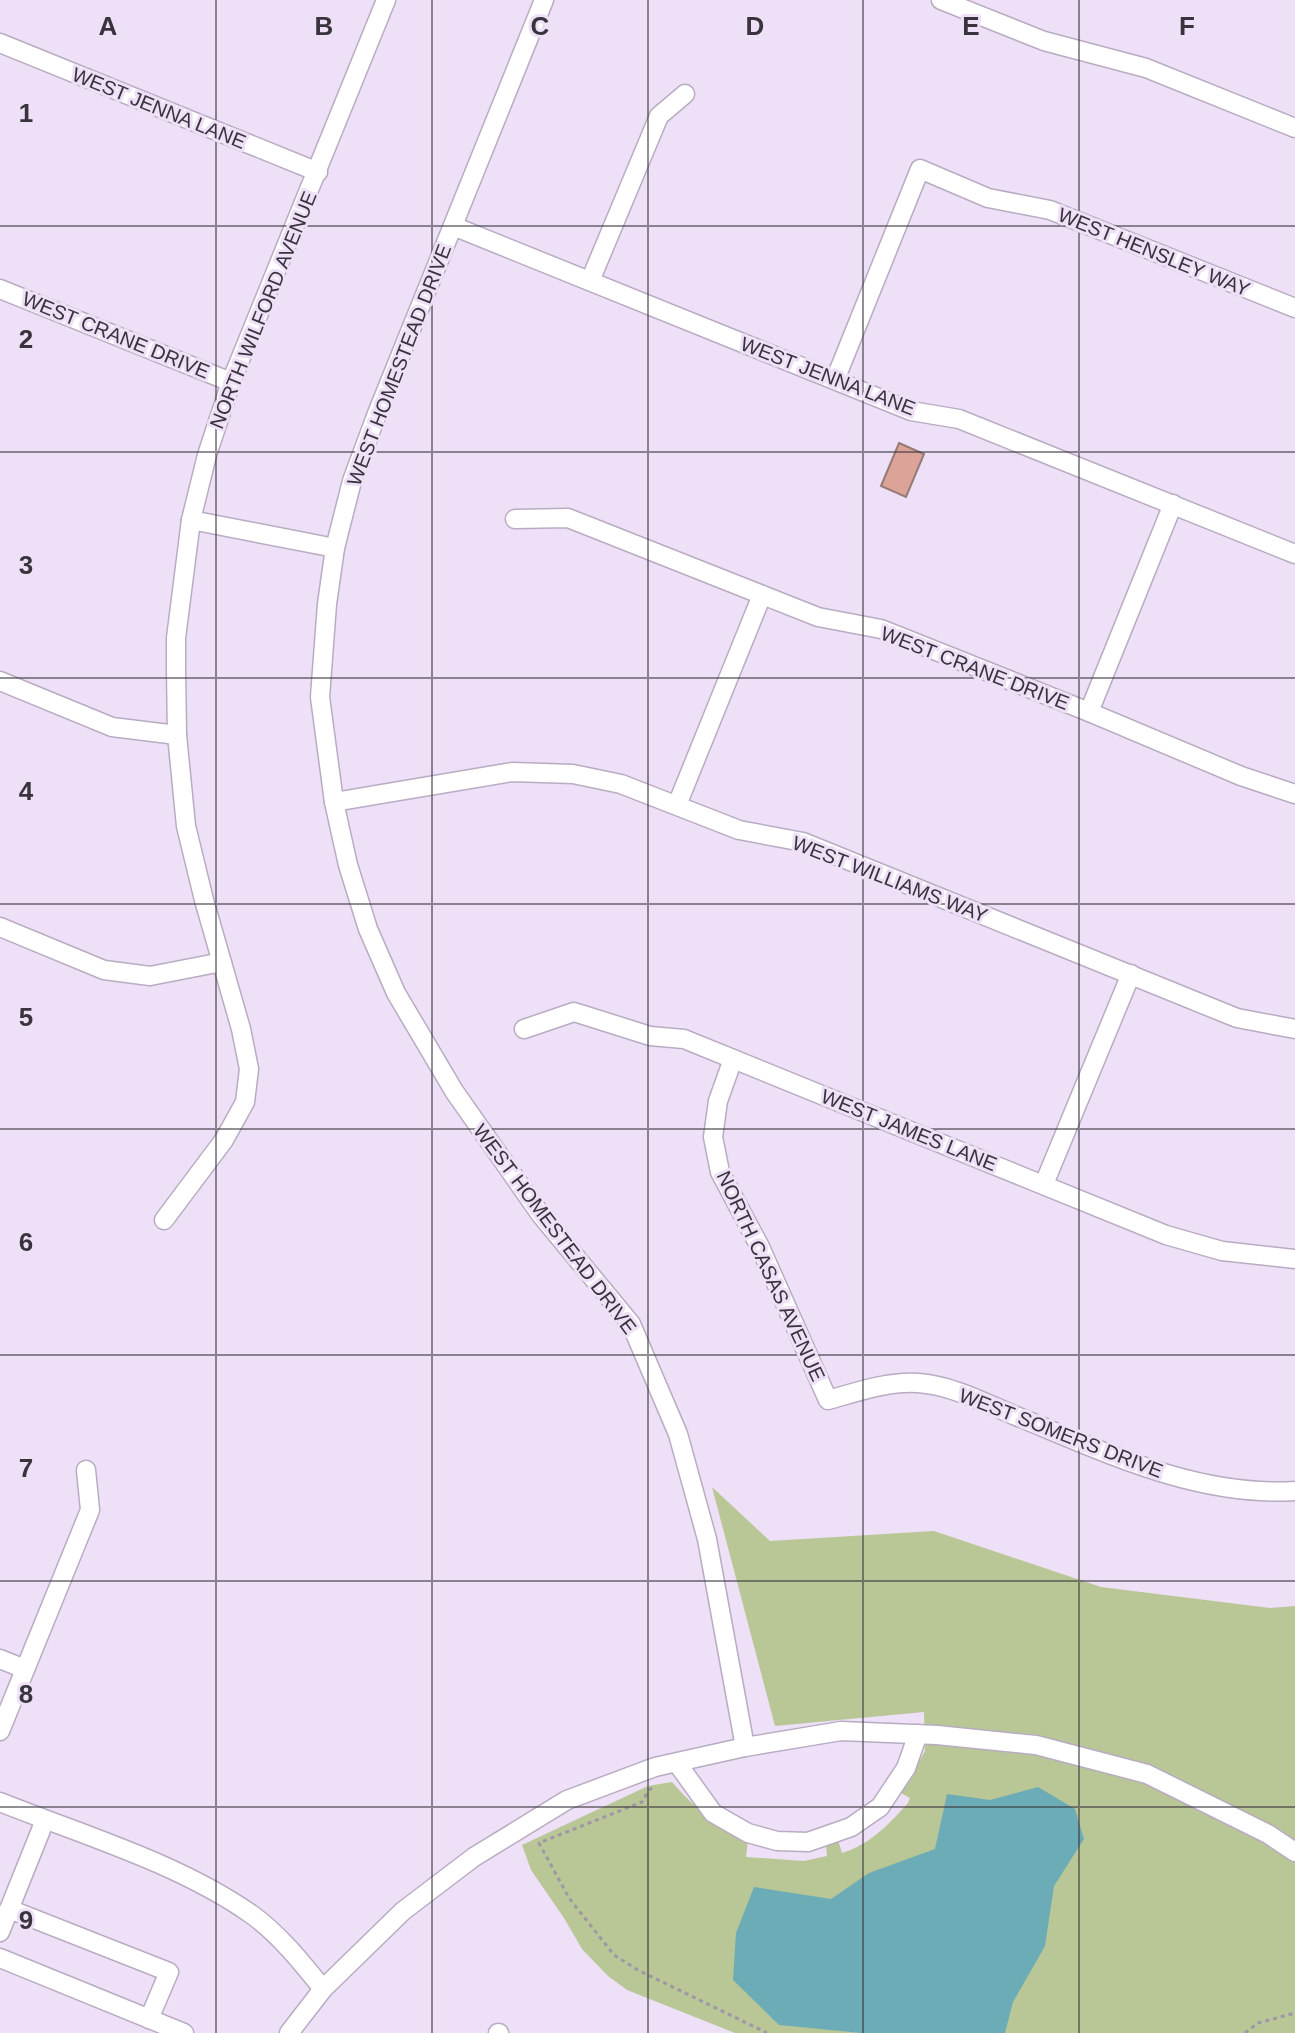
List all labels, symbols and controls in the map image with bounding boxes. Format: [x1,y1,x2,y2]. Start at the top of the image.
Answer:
text: A [99,11,118,41]
text: B [315,11,333,41]
text: C [531,11,550,41]
text: D [746,11,764,41]
text: E [962,11,980,41]
text: F [1179,11,1195,41]
street label: WEST JENNA LANE [69,63,249,153]
text: 1 [19,98,33,128]
street label: NORTH WILFORD AVENUE [205,188,321,432]
street label: WEST HENSLEY WAY [1055,203,1253,301]
street label: WEST HOMESTEAD DRIVE [343,241,455,489]
street label: WEST CRANE DRIVE [19,287,213,383]
text: 2 [19,324,33,354]
street label: WEST JENNA LANE [738,333,918,419]
text: 3 [19,550,33,580]
street label: WEST CRANE DRIVE [878,622,1072,714]
text: 4 [19,776,34,806]
street label: WEST WILLIAMS WAY [789,832,991,926]
text: 5 [19,1002,33,1032]
street label: WEST JAMES LANE [818,1085,1000,1175]
street label: WEST HOMESTEAD DRIVE [469,1120,641,1338]
street label: NORTH CASAS AVENUE [713,1167,829,1385]
text: 6 [19,1227,33,1257]
street label: WEST SOMERS DRIVE [956,1384,1166,1482]
text: 7 [19,1453,33,1483]
text: 8 [19,1679,33,1709]
text: 9 [19,1905,33,1935]

